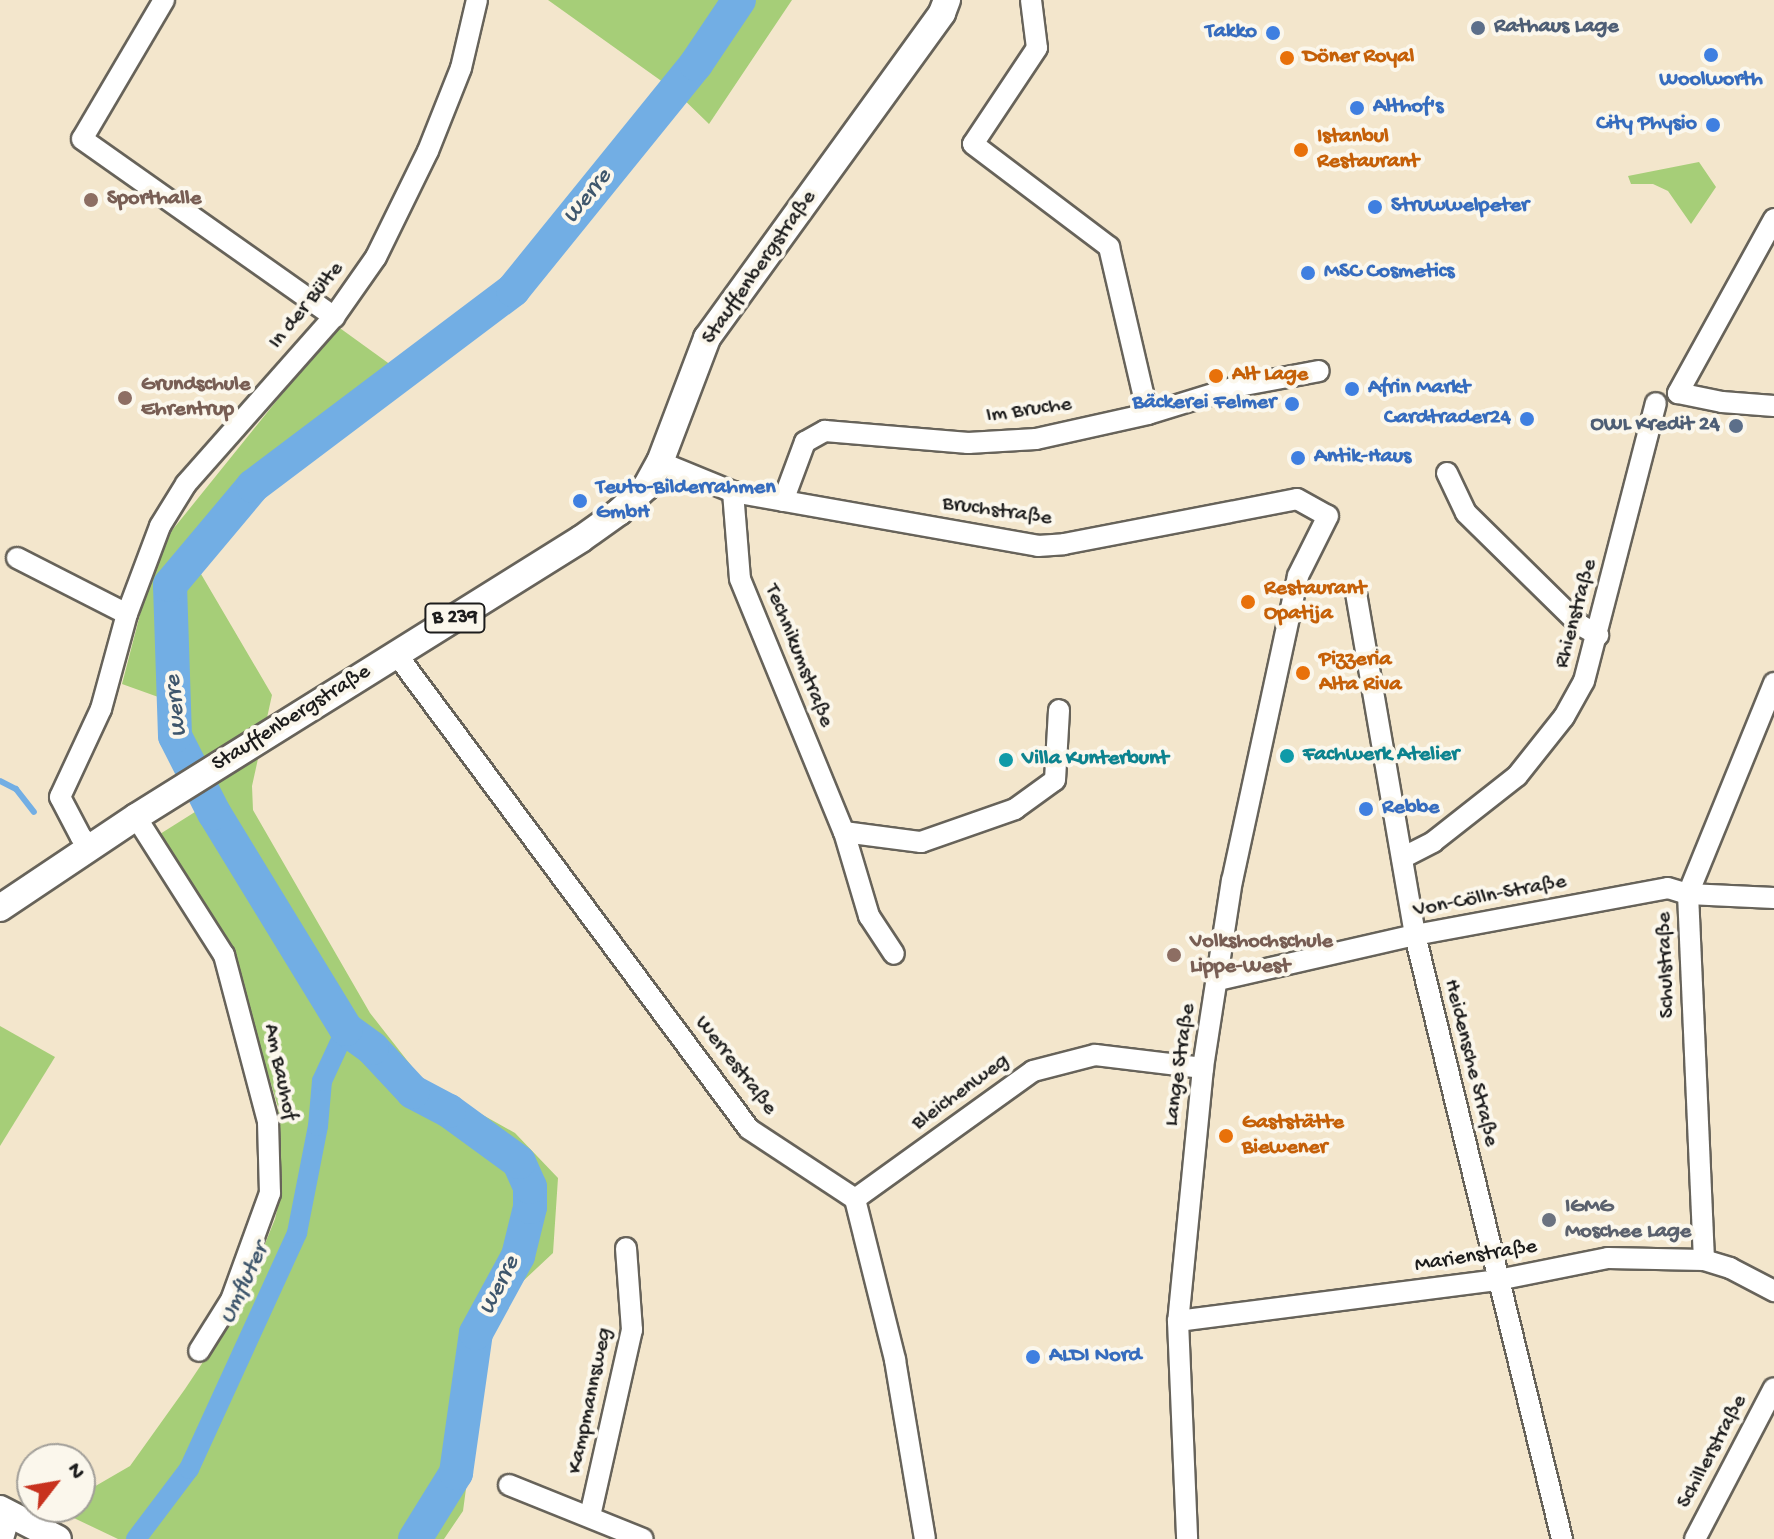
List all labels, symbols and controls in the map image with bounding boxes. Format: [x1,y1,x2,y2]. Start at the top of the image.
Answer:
place label: Rathaus Lage [1494,15,1619,41]
marker: Rathaus Lage [1469,19,1487,37]
place label: Takko [1205,20,1257,46]
marker: Takko [1264,24,1282,42]
place label: Döner Royal [1303,45,1414,71]
marker: Woolworth [1702,46,1720,64]
marker: Döner Royal [1278,49,1296,67]
place label: Woolworth [1659,68,1763,94]
place label: Althof's [1373,95,1443,121]
marker: Althof's [1348,99,1366,117]
place label: City Physio [1596,112,1697,138]
marker: City Physio [1704,116,1722,134]
place label: Istanbul Restaurant [1317,124,1419,176]
marker: Istanbul Restaurant [1292,141,1310,159]
water label: Werre [557,164,619,230]
street label: Stauffenbergstraße [697,186,823,350]
place label: Sporthalle [107,187,201,213]
marker: Sporthalle [82,191,100,209]
place label: Struwwelpeter [1391,194,1529,220]
marker: Struwwelpeter [1366,198,1384,216]
street label: In der Bülte [264,257,350,355]
place label: MSC Cosmetics [1324,260,1454,286]
marker: MSC Cosmetics [1299,264,1317,282]
place label: Alt Lage [1232,363,1308,389]
marker: Alt Lage [1207,367,1225,385]
place label: Grundschule Ehrentrup [141,372,250,424]
place label: Afrin Markt [1368,376,1470,402]
marker: Afrin Markt [1343,380,1361,398]
marker: Grundschule Ehrentrup [116,389,134,407]
place label: Bäckerei Felmer [1133,391,1276,417]
street label: Im Bruche [985,392,1073,430]
marker: Bäckerei Felmer [1283,395,1301,413]
place label: Cardtrader24 [1384,406,1511,432]
marker: Cardtrader24 [1518,410,1536,428]
place label: OWL Kredit 24 [1590,413,1720,439]
marker: OWL Kredit 24 [1727,417,1745,435]
place label: Antik-Haus [1314,445,1411,471]
marker: Antik-Haus [1289,449,1307,467]
place label: Teuto-Bilderrahmen GmbH [596,475,776,526]
street label: Bruchstraße [940,491,1054,533]
marker: Teuto-Bilderrahmen GmbH [571,492,589,510]
street label: Rhienstraße [1550,557,1604,671]
place label: Restaurant Opatija [1264,576,1366,628]
street label: Technikumstraße [757,581,839,731]
marker: Restaurant Opatija [1239,593,1257,611]
road number: B 239 [423,602,487,634]
place label: Pizzeria Alta Riva [1319,647,1401,698]
street label: Stauffenbergstraße [208,660,376,778]
marker: Pizzeria Alta Riva [1294,664,1312,682]
water label: Werre [159,674,195,738]
place label: Fachwerk Atelier [1303,743,1459,769]
place label: Villa Kunterbunt [1022,747,1169,773]
marker: Fachwerk Atelier [1278,747,1296,765]
marker: Villa Kunterbunt [997,751,1015,769]
place label: Rebbe [1382,796,1439,822]
marker: Rebbe [1357,800,1375,818]
street label: Von-Cölln-Straße [1411,869,1569,925]
street label: Schulstraße [1652,911,1682,1019]
place label: Volkshochschule Lippe-West [1190,929,1333,980]
marker: Volkshochschule Lippe-West [1165,946,1183,964]
street label: Heidensche Straße [1436,977,1504,1149]
street label: Lange Straße [1159,1002,1203,1128]
street label: Werrestraße [688,1011,782,1121]
street label: Am Bauhof [256,1022,302,1122]
street label: Bleichenweg [907,1049,1015,1137]
place label: Gaststätte Biewener [1242,1110,1344,1162]
marker: Gaststätte Biewener [1217,1127,1235,1145]
place label: IGMG Moschee Lage [1565,1194,1691,1246]
marker: IGMG Moschee Lage [1540,1211,1558,1229]
street label: Marienstraße [1413,1234,1539,1280]
water label: Umfluter [214,1239,276,1329]
water label: Werre [473,1252,527,1320]
street label: Kampmannsweg [563,1326,619,1476]
place label: ALDI Nord [1049,1344,1141,1370]
marker: ALDI Nord [1024,1348,1042,1366]
street label: Schillerstraße [1672,1391,1754,1513]
north arrow [16,1443,96,1523]
text: N [60,1459,90,1485]

